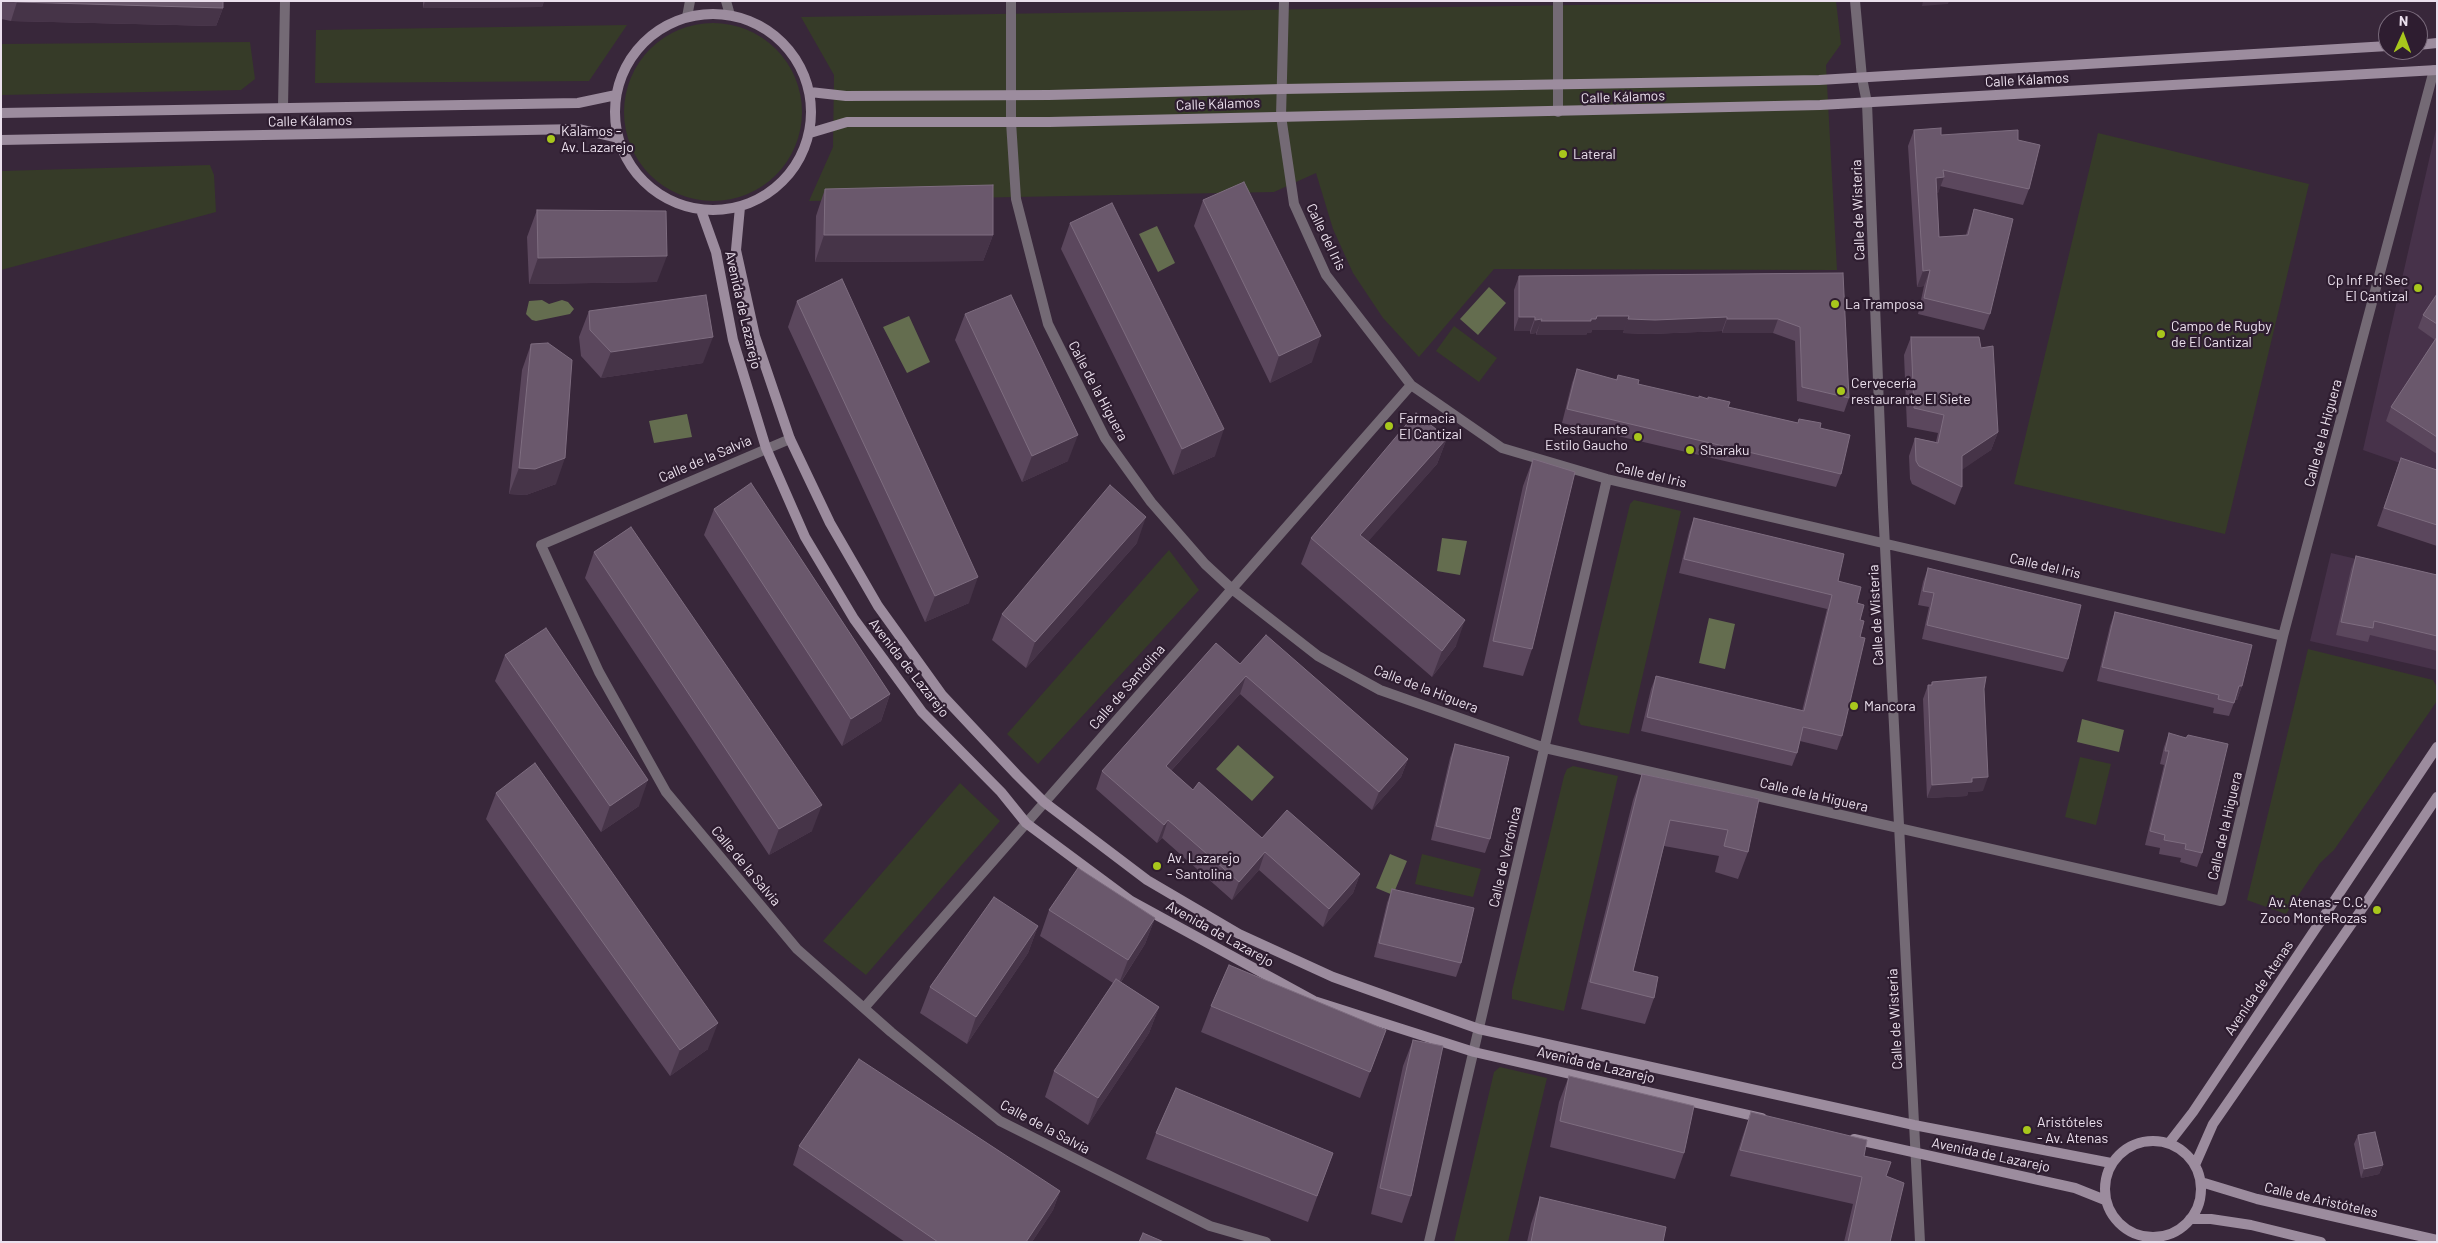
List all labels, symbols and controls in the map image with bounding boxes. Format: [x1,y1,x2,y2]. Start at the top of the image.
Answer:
north arrow [2378,10,2428,60]
text: N [2399,12,2408,29]
street label: Calle Kálamos [1985,69,2069,91]
street label: Calle Kálamos [1581,87,1665,107]
street label: Calle Kálamos [1176,94,1260,114]
street label: Calle Kálamos [268,112,352,130]
place label: Kalamos - Av. Lazarejo [561,123,634,156]
marker: Kalamos - Av. Lazarejo [545,133,557,145]
place label: Lateral [1573,146,1616,162]
marker: Lateral [1557,148,1569,160]
street label: Calle de Wisteria [1848,159,1868,261]
street label: Calle del Iris [1303,201,1349,273]
street label: Avenida de Lazarejo [721,249,765,371]
place label: Cp Inf Pri Sec El Cantizal [2327,272,2408,304]
marker: Cp Inf Pri Sec El Cantizal [2412,282,2424,294]
place label: La Tramposa [1845,296,1923,312]
marker: La Tramposa [1829,298,1841,310]
place label: Campo de Rugby de El Cantizal [2171,318,2272,351]
marker: Campo de Rugby de El Cantizal [2155,328,2167,340]
street label: Calle de la Higuera [1065,338,1131,444]
place label: Cervecería restaurante El Siete [1851,375,1971,408]
street label: Calle de la Higuera [2301,377,2345,489]
marker: Cervecería restaurante El Siete [1835,385,1847,397]
place label: Farmacia El Cantizal [1399,410,1462,442]
marker: Farmacia El Cantizal [1383,420,1395,432]
place label: Restaurante Estilo Gaucho [1545,421,1628,454]
marker: Restaurante Estilo Gaucho [1632,431,1644,443]
street label: Calle de la Salvia [656,432,754,486]
place label: Sharaku [1700,442,1750,458]
marker: Sharaku [1684,444,1696,456]
street label: Calle del Iris [1614,459,1688,491]
street label: Calle del Iris [2008,550,2082,582]
street label: Calle de Wisteria [1865,564,1887,666]
street label: Avenida de Lazarejo [865,615,953,721]
street label: Calle de Santolina [1086,641,1168,733]
street label: Calle de la Higuera [1371,661,1481,717]
place label: Mancora [1864,698,1916,714]
marker: Mancora [1848,700,1860,712]
street label: Calle de la Higuera [2204,770,2246,882]
street label: Calle de la Higuera [1758,774,1870,816]
street label: Calle de Verónica [1485,805,1525,909]
street label: Calle de la Salvia [708,823,784,909]
place label: Av. Lazarejo - Santolina [1167,850,1240,882]
marker: Av. Lazarejo - Santolina [1151,860,1163,872]
place label: Av. Atenas - C.C. Zoco MonteRozas [2260,894,2367,926]
street label: Avenida de Lazarejo [1163,897,1277,971]
marker: Av. Atenas - C.C. Zoco MonteRozas [2371,904,2383,916]
street label: Avenida de Atenas [2221,937,2297,1039]
street label: Calle de Wisteria [1884,968,1906,1070]
street label: Avenida de Lazarejo [1535,1043,1657,1087]
street label: Calle de la Salvia [997,1096,1093,1158]
place label: Aristóteles - Av. Atenas [2037,1114,2108,1146]
marker: Aristóteles - Av. Atenas [2021,1124,2033,1136]
street label: Avenida de Lazarejo [1930,1134,2052,1176]
street label: Calle de Aristóteles [2263,1179,2379,1221]

